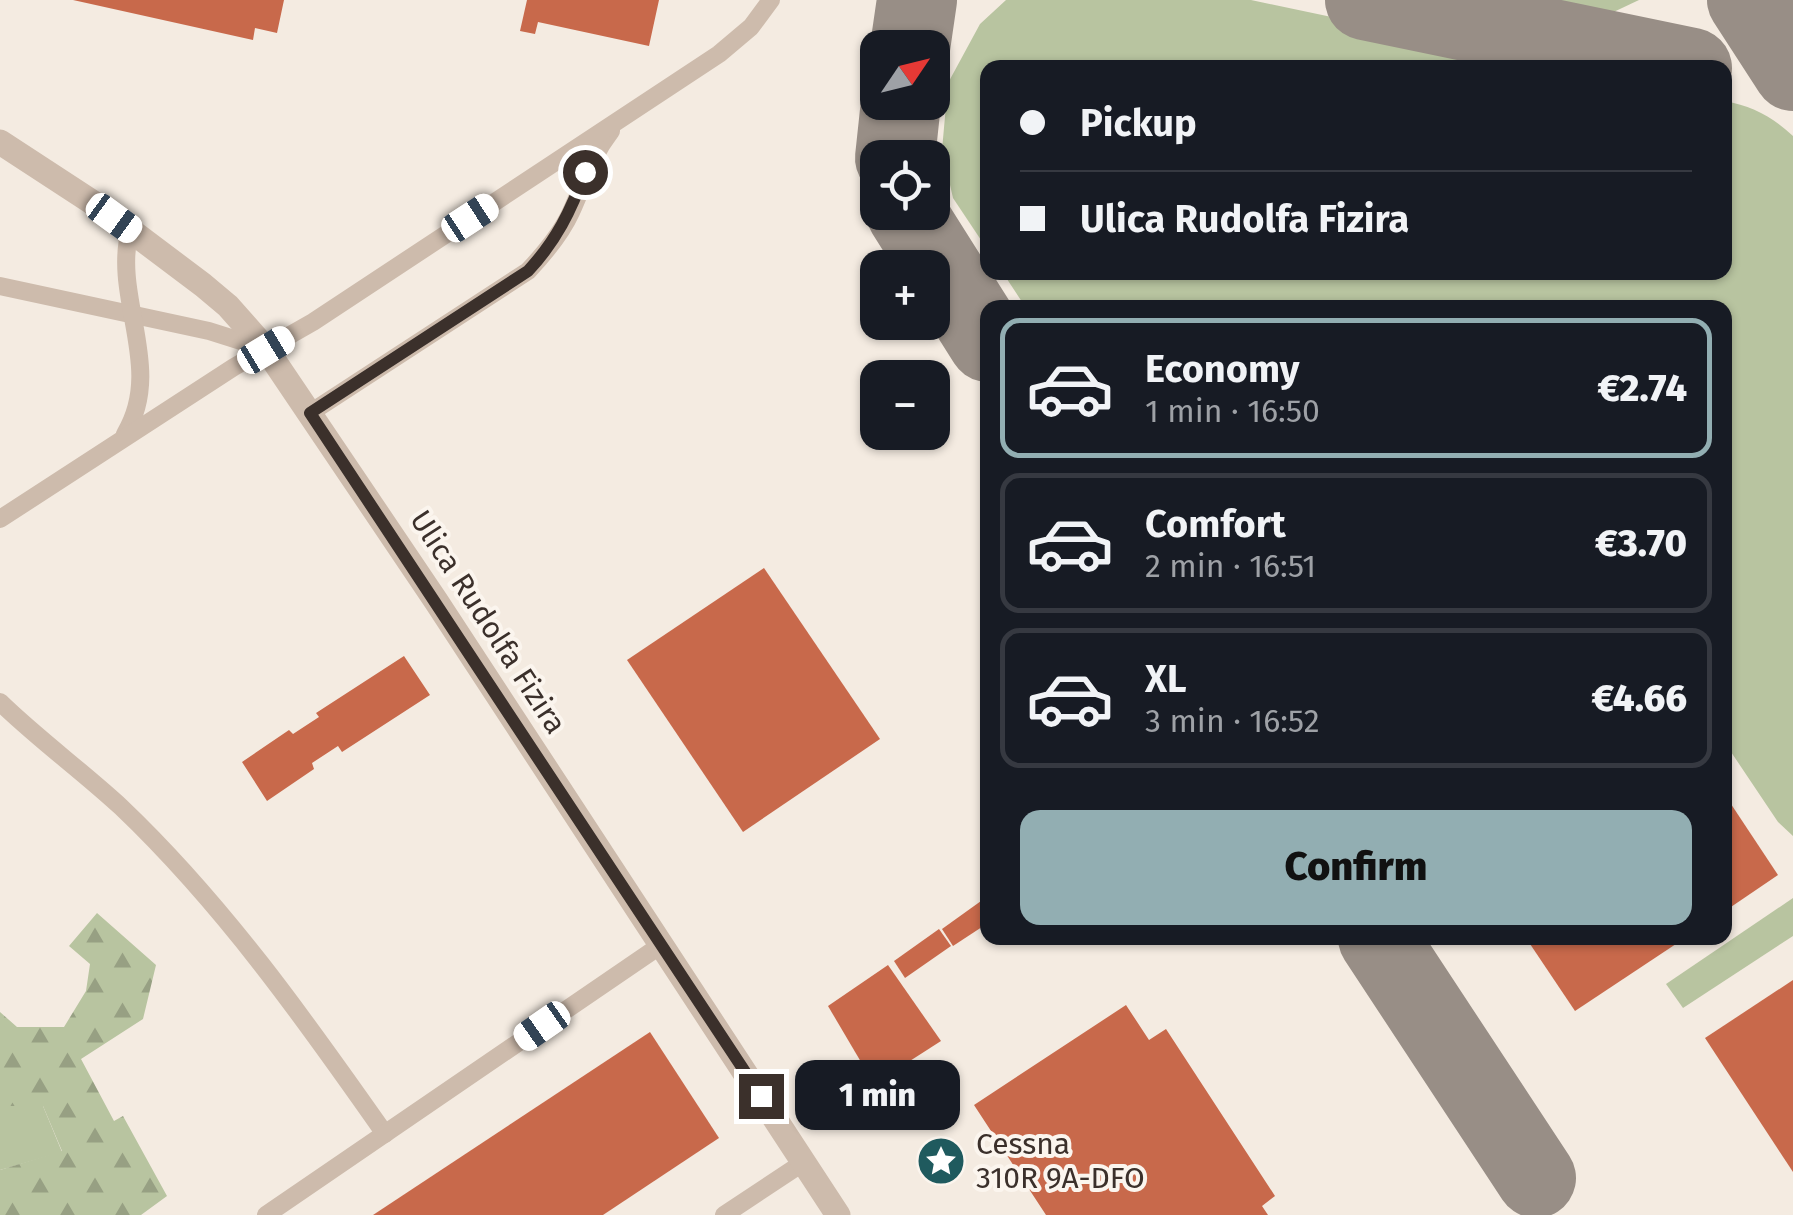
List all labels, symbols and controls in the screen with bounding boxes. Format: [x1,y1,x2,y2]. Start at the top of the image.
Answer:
north arrow [860,30,950,120]
map controls [860,30,950,450]
text: Pickup [1080,100,1197,146]
button: locate [860,140,950,230]
route start [563,150,608,195]
car [81,188,147,248]
car [437,189,503,247]
text: Ulica Rudolfa Fizira [1080,196,1409,242]
button: + [860,250,950,340]
car [233,322,299,378]
icon: car [1025,343,1115,433]
text: Economy [1145,346,1300,392]
button: − [860,360,950,450]
text: €2.74 [1597,365,1687,411]
text: 1 min · 16:50 [1145,392,1320,430]
icon: car [1025,498,1115,588]
text: Comfort [1145,501,1286,547]
street label: Ulica Rudolfa Fizira [402,503,574,741]
text: €3.70 [1595,520,1687,566]
text: 2 min · 16:51 [1145,547,1316,585]
icon: car [1025,653,1115,743]
text: XL [1145,656,1187,702]
text: €4.66 [1591,675,1687,721]
text: 3 min · 16:52 [1145,702,1320,740]
button: Confirm [1020,810,1692,925]
car [509,997,575,1055]
callout: 1 min [796,1061,961,1131]
route end [739,1074,784,1119]
text: 1 min [839,1076,916,1114]
place label: Cessna 310R 9A-DFO [976,1126,1145,1196]
place icon: Cessna 310R 9A-DFO [915,1135,967,1187]

